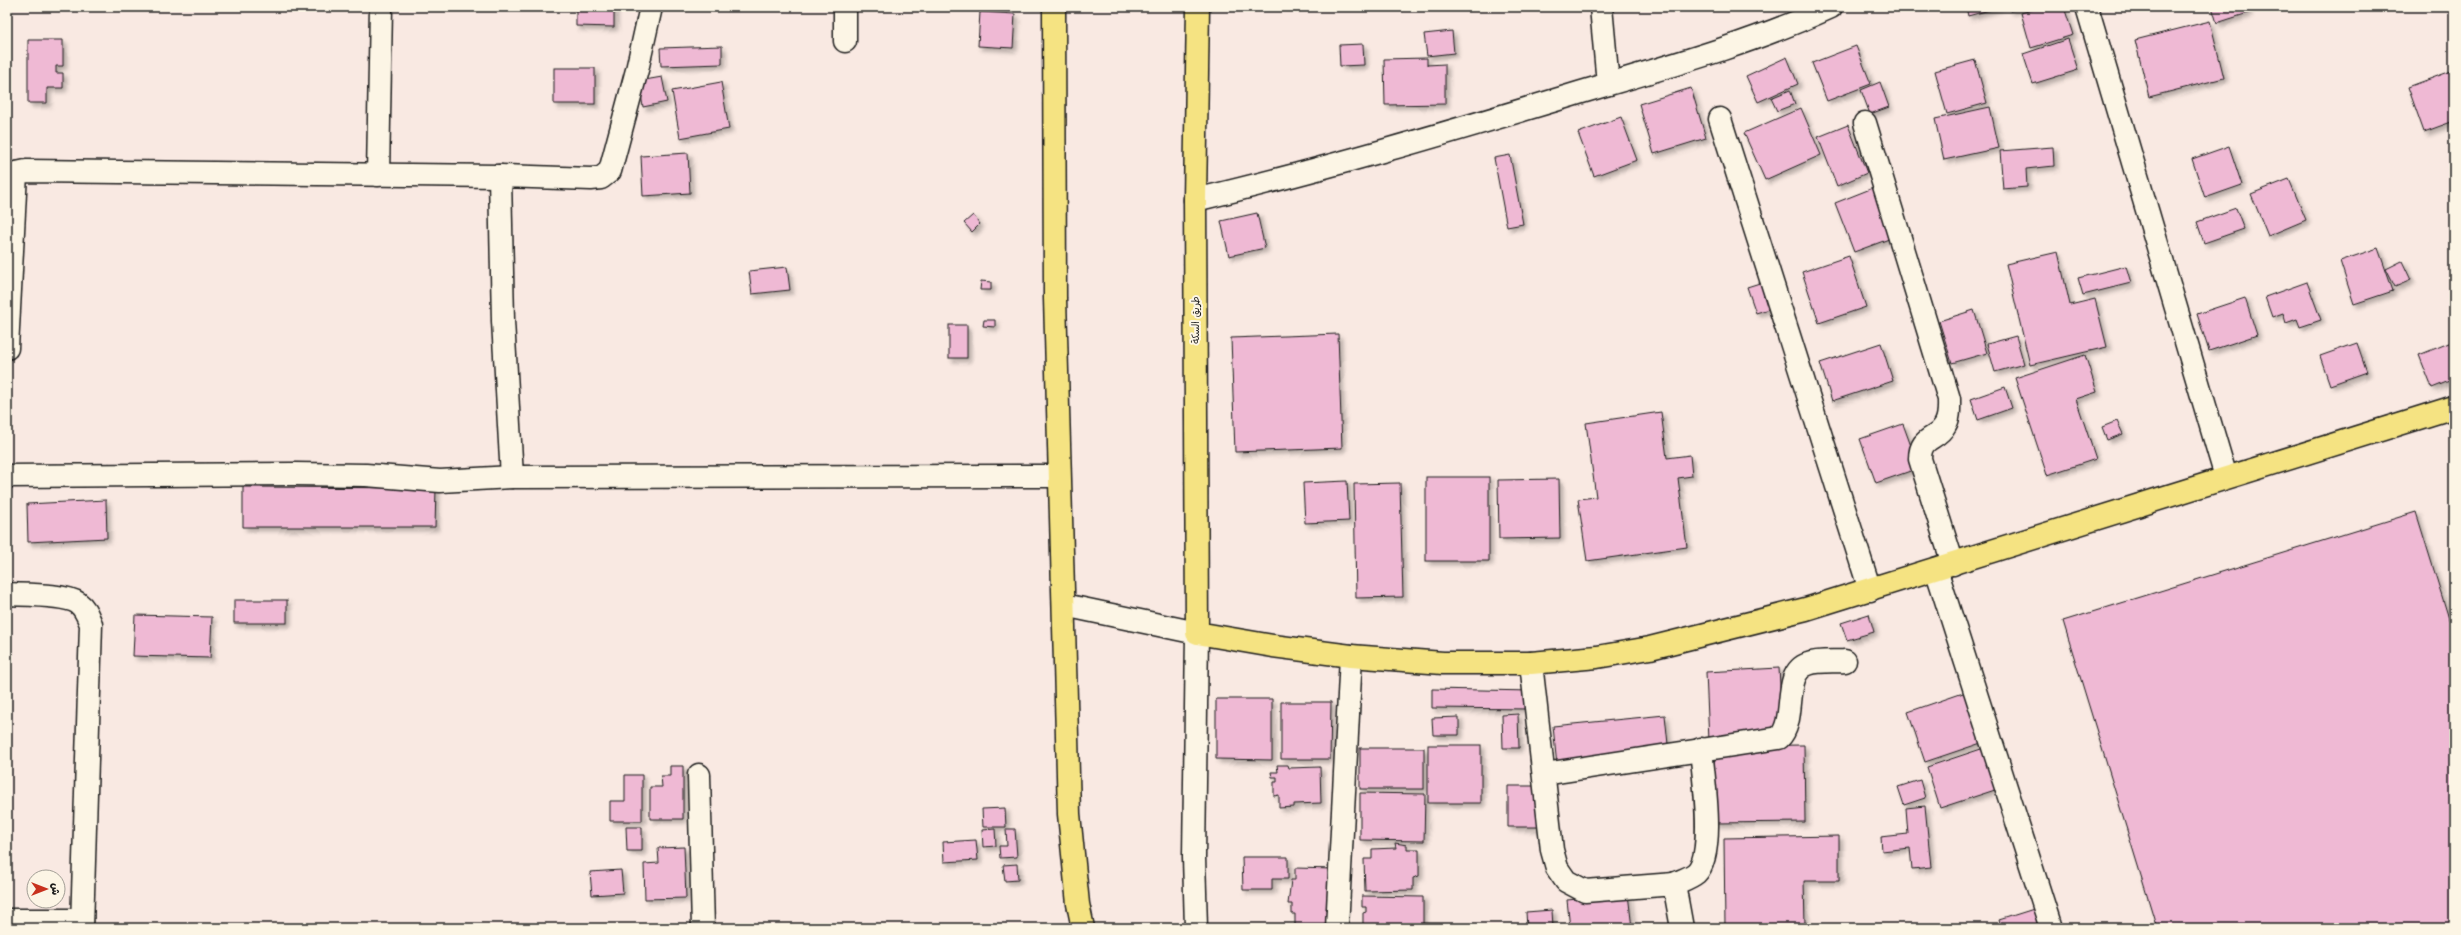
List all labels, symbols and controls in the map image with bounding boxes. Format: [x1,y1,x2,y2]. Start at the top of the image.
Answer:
street label: طريق السكة [1188,296,1204,344]
north arrow [26,869,66,909]
text: ش [46,883,64,895]

